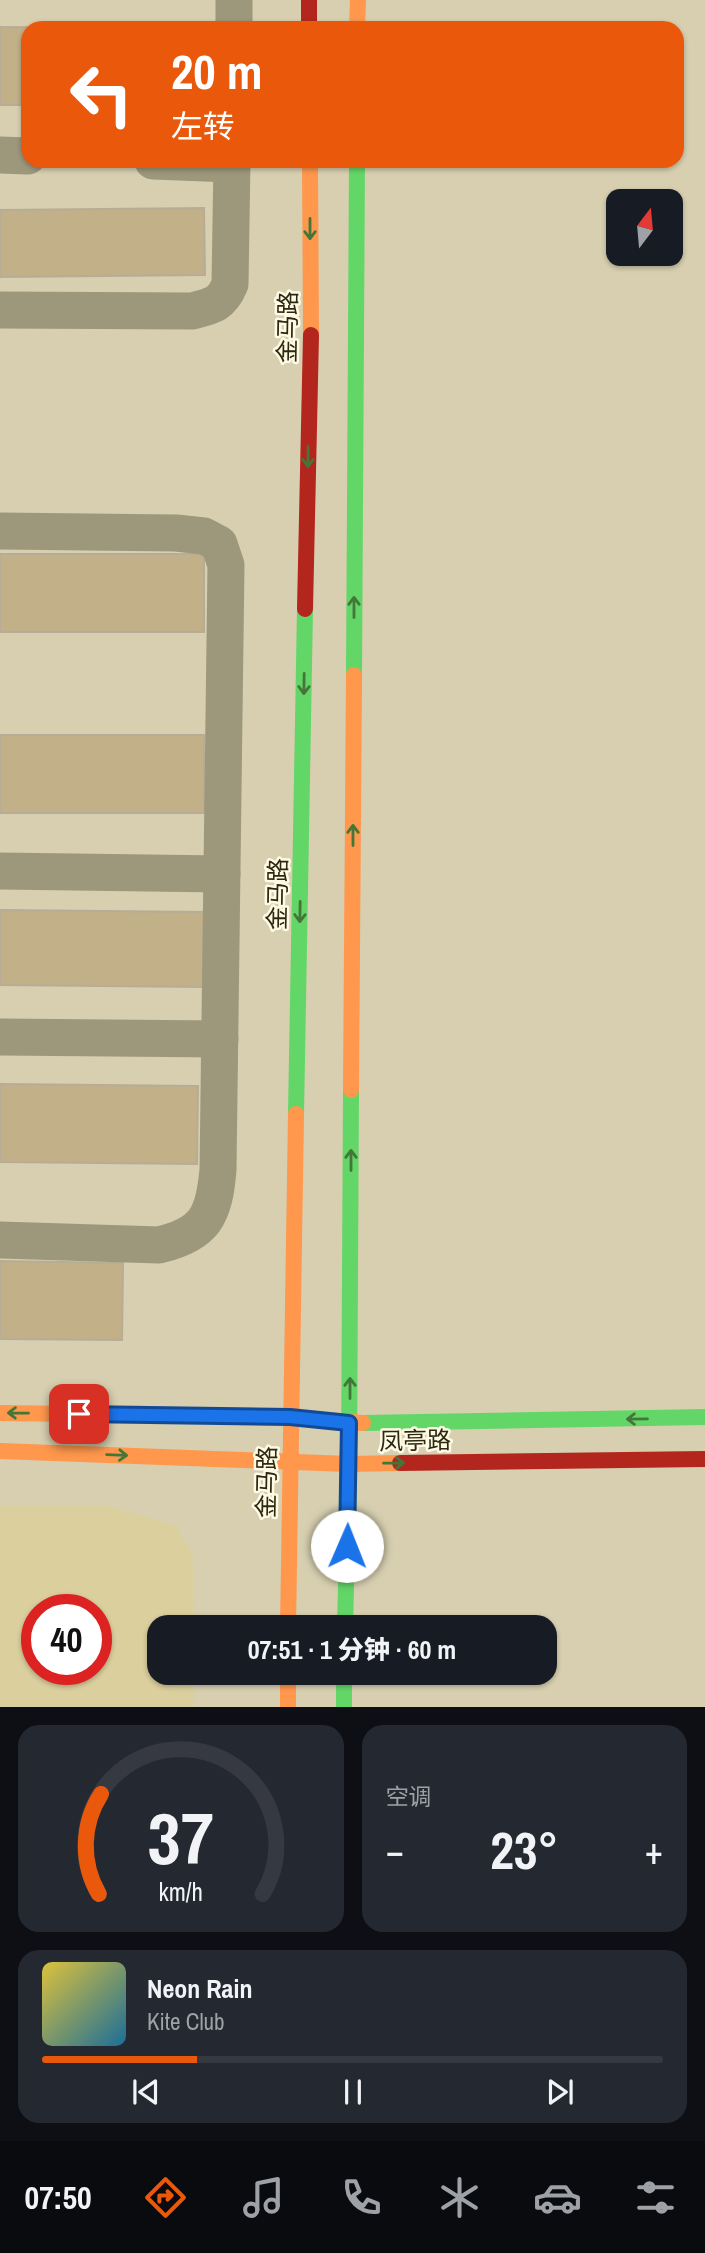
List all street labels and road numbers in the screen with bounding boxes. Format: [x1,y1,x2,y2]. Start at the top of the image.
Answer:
street label: 金马路 [270,291,304,363]
street label: 金马路 [260,858,294,930]
street label: 凤亭路 [379,1423,451,1457]
street label: 金马路 [249,1446,283,1518]

